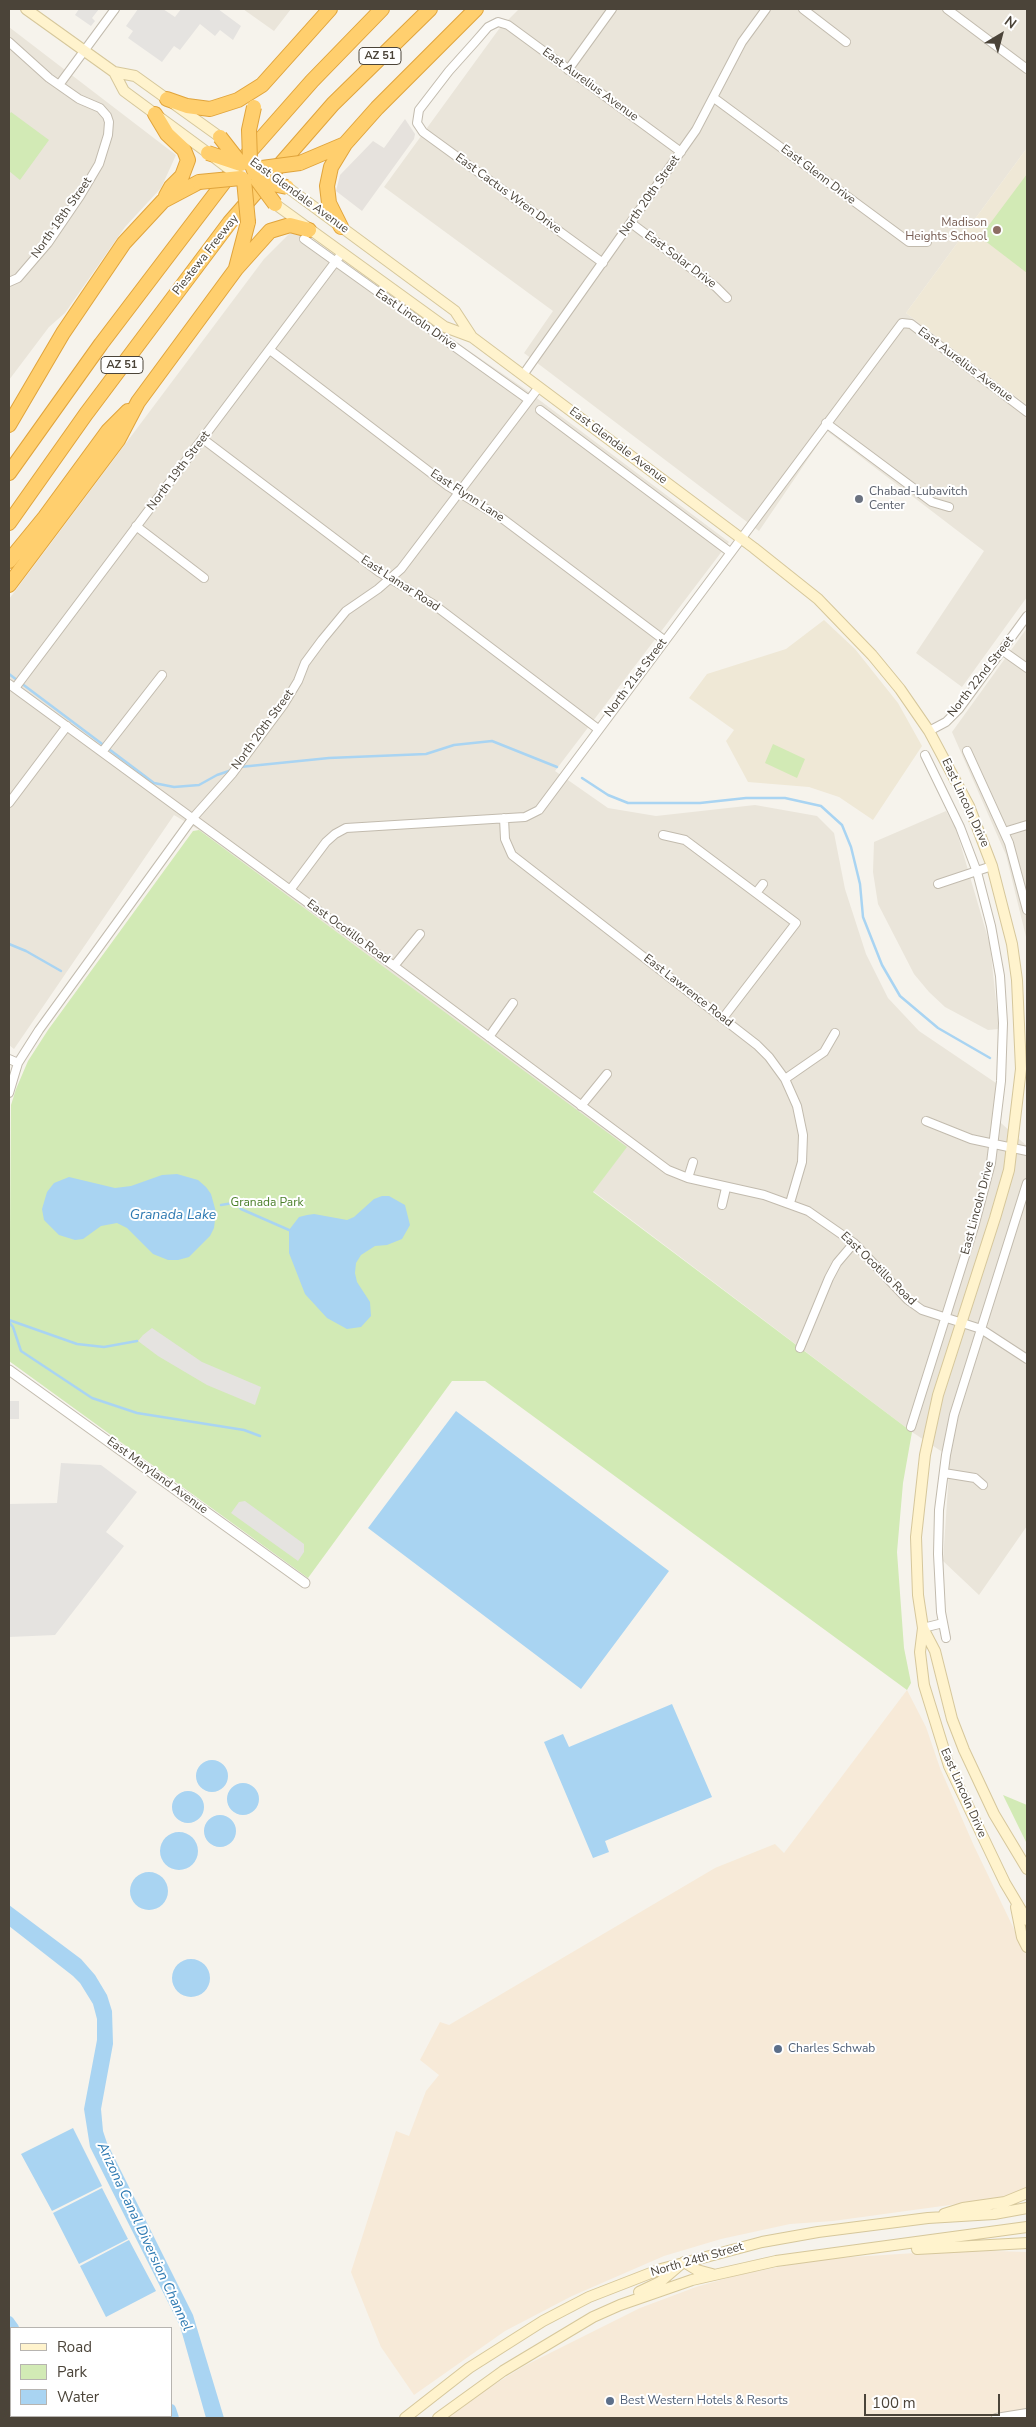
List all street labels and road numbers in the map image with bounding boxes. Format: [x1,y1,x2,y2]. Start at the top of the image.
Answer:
street label: East Aurelius Avenue [539,45,641,125]
road number: AZ 51 [359,48,401,64]
street label: East Glenn Drive [778,142,858,208]
street label: East Cactus Wren Drive [452,151,564,237]
street label: North 20th Street [617,153,683,239]
street label: East Glendale Avenue [247,155,351,237]
street label: North 18th Street [29,175,95,261]
street label: Piestewa Freeway [170,212,242,298]
street label: East Solar Drive [641,228,719,292]
street label: East Lincoln Drive [372,286,460,354]
street label: East Aurelius Avenue [915,325,1015,405]
road number: AZ 51 [101,356,143,374]
street label: East Glendale Avenue [566,404,670,488]
street label: North 19th Street [145,429,213,513]
street label: East Flynn Lane [427,467,507,525]
street label: East Lamar Road [358,553,442,615]
street label: North 22nd Street [945,634,1017,720]
street label: North 21st Street [602,636,670,720]
street label: North 20th Street [229,687,297,773]
street label: East Lincoln Drive [938,756,992,850]
street label: East Ocotillo Road [304,897,392,967]
street label: East Lawrence Road [640,952,736,1030]
street label: East Lincoln Drive [959,1160,997,1256]
street label: East Ocotillo Road [837,1229,919,1309]
street label: East Maryland Avenue [104,1435,210,1517]
street label: East Lincoln Drive [937,1746,989,1840]
street label: North 24th Street [649,2240,745,2280]

